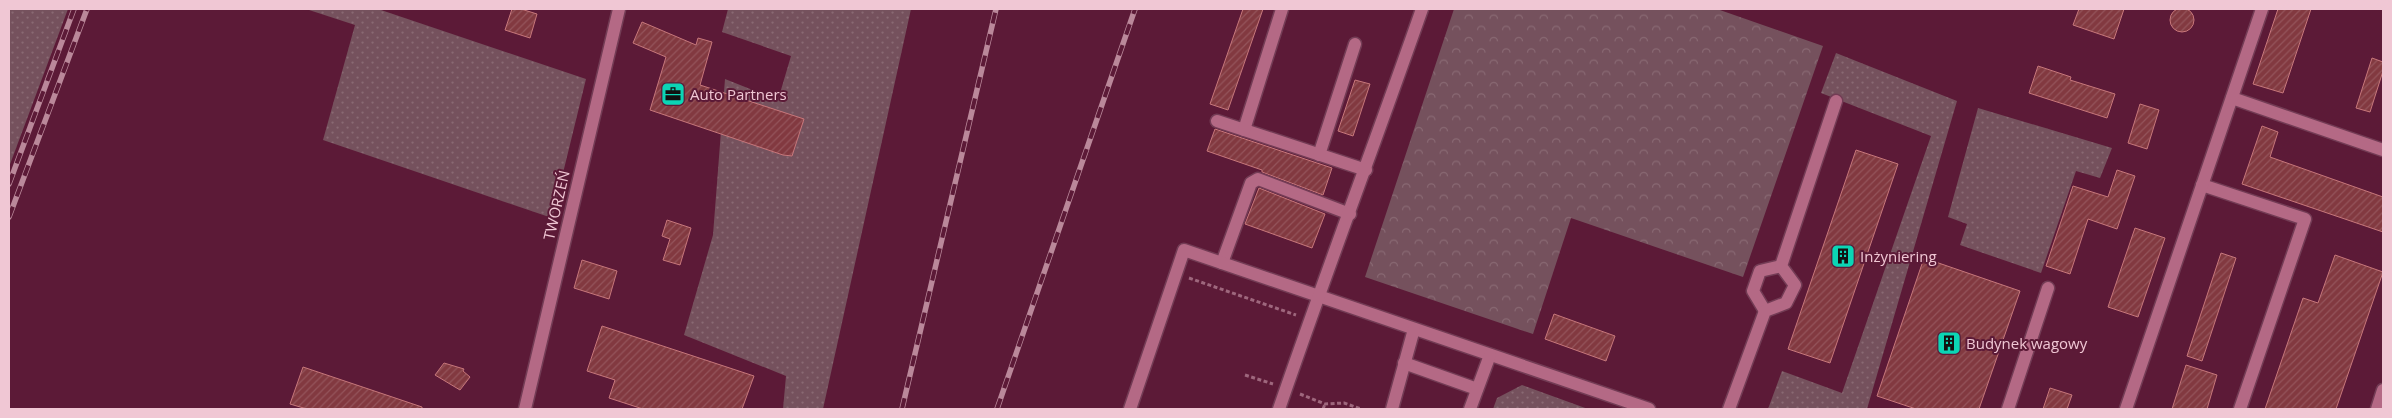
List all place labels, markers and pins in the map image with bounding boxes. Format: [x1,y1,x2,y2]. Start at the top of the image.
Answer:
office icon: Auto Partners [660,81,686,107]
place label: Auto Partners [690,84,787,104]
building icon: Inżyniering [1830,243,1856,269]
place label: Inżyniering [1860,246,1937,266]
building icon: Budynek wagowy [1936,330,1962,356]
place label: Budynek wagowy [1966,333,2088,353]

